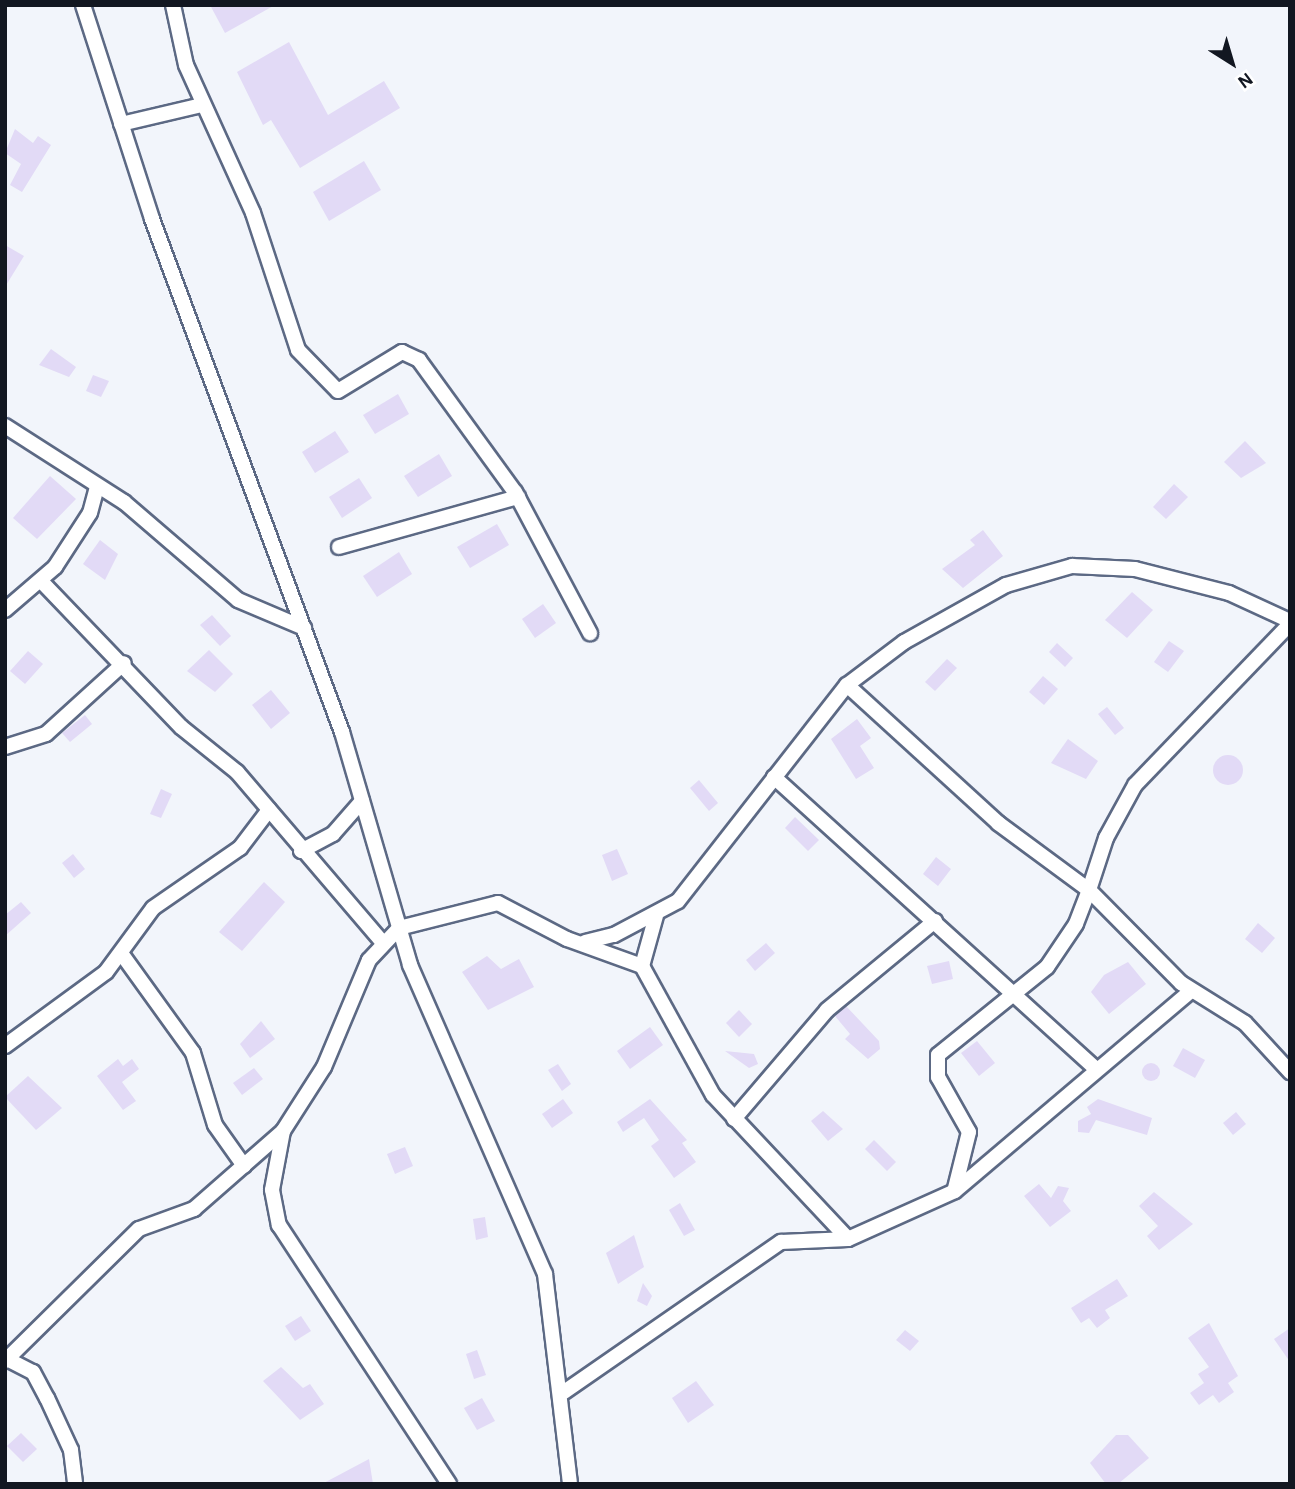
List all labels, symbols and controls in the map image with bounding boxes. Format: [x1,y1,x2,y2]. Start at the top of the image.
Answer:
north arrow [1197,28,1267,98]
text: N [1234,69,1256,92]

